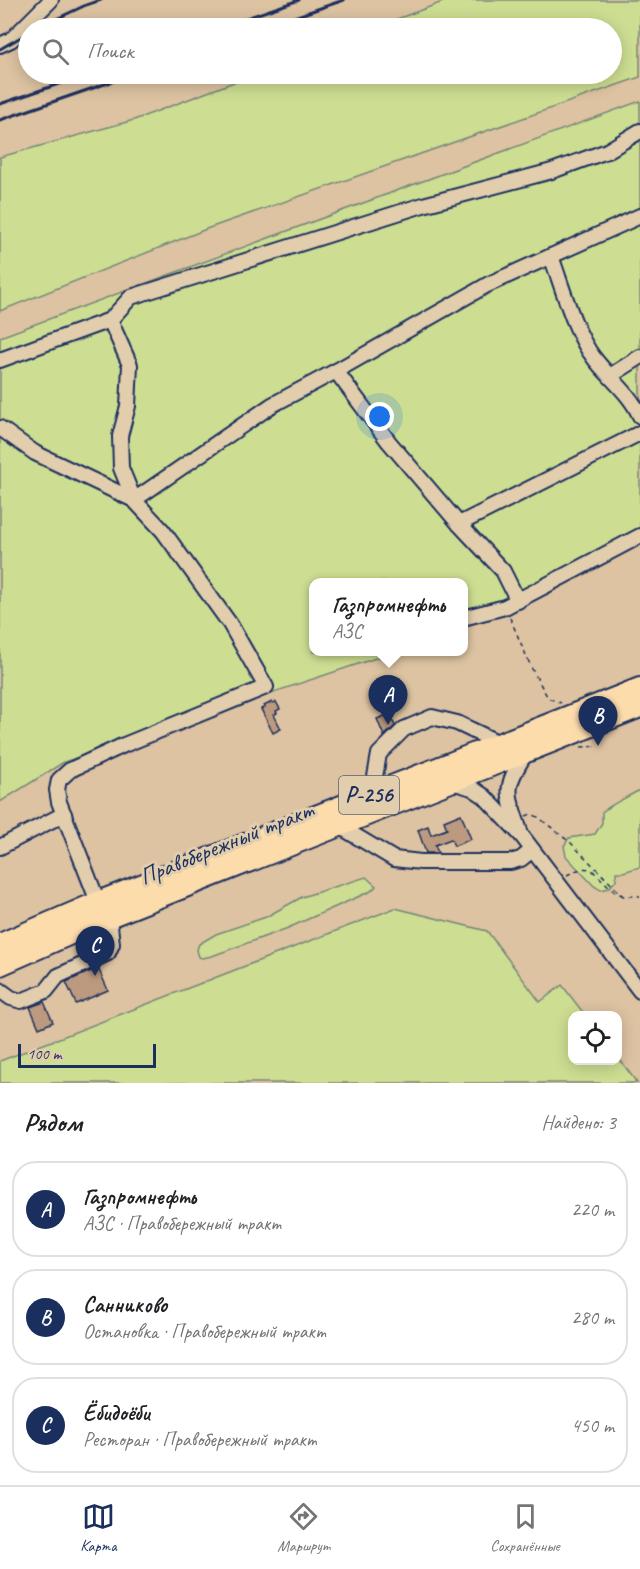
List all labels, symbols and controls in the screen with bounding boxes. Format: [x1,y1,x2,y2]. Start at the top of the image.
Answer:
search box [18,18,622,84]
icon: search [39,35,72,68]
text: Поиск [87,37,133,65]
your location [365,402,394,431]
popup [309,578,468,656]
text: Газпромнефть [332,591,445,619]
text: АЗС [332,619,362,644]
pin: A [368,676,408,725]
pin: B [578,696,618,746]
road number: Р-256 [339,776,399,814]
street label: Правобережный тракт [135,794,319,891]
pin: C [76,926,115,976]
map controls [568,1011,622,1065]
button: locate [568,1011,622,1065]
scale bar [18,1041,156,1068]
text: 100 m [27,1044,61,1064]
text: Рядом [24,1106,82,1139]
text: Найдено: 3 [541,1110,616,1135]
text: Газпромнефть [83,1183,196,1211]
text: A [40,1197,51,1222]
text: 220 m [571,1197,614,1222]
text: АЗС · Правобережный тракт [83,1211,280,1236]
text: Санниково [83,1291,167,1319]
text: B [40,1305,51,1330]
text: 280 m [571,1305,614,1330]
text: Остановка · Правобережный тракт [83,1319,325,1344]
text: Ёбидоёби [83,1399,150,1427]
text: C [41,1413,50,1438]
text: 450 m [571,1413,614,1438]
text: Ресторан · Правобережный тракт [83,1427,316,1452]
tab: Карта [80,1500,117,1556]
tab: Маршрут [277,1500,330,1556]
tab: Сохранённые [490,1500,560,1556]

